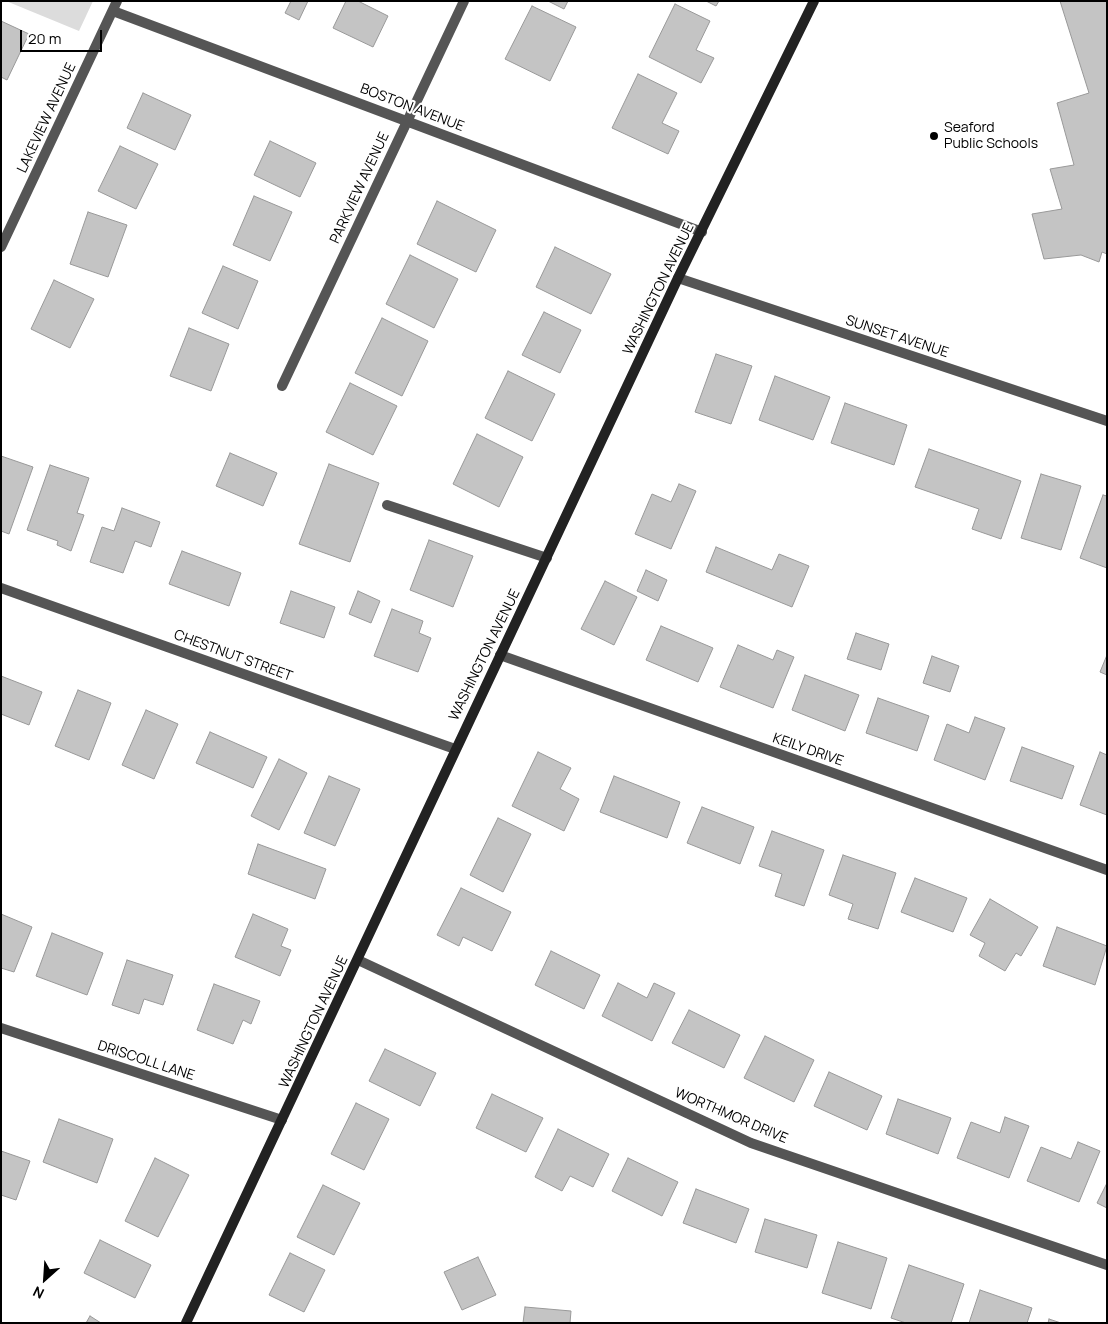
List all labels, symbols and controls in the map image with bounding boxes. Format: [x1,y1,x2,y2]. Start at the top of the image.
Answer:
scale bar [22,20,105,52]
text: 20 m [28,28,61,49]
street label: LAKEVIEW AVENUE [14,60,80,176]
street label: BOSTON AVENUE [358,80,466,136]
place label: Seaford Public Schools [944,120,1038,152]
street label: PARKVIEW AVENUE [327,130,393,246]
marker: Seaford Public Schools [928,130,940,142]
street label: WASHINGTON AVENUE [620,221,698,357]
street label: SUNSET AVENUE [843,312,951,362]
street label: WASHINGTON AVENUE [446,587,524,723]
street label: CHESTNUT STREET [171,627,295,685]
street label: KEILY DRIVE [770,730,846,770]
street label: WASHINGTON AVENUE [276,953,352,1091]
street label: DRISCOLL LANE [95,1037,197,1085]
street label: WORTHMOR DRIVE [672,1085,790,1147]
north arrow [20,1254,70,1304]
text: N [30,1282,47,1304]

